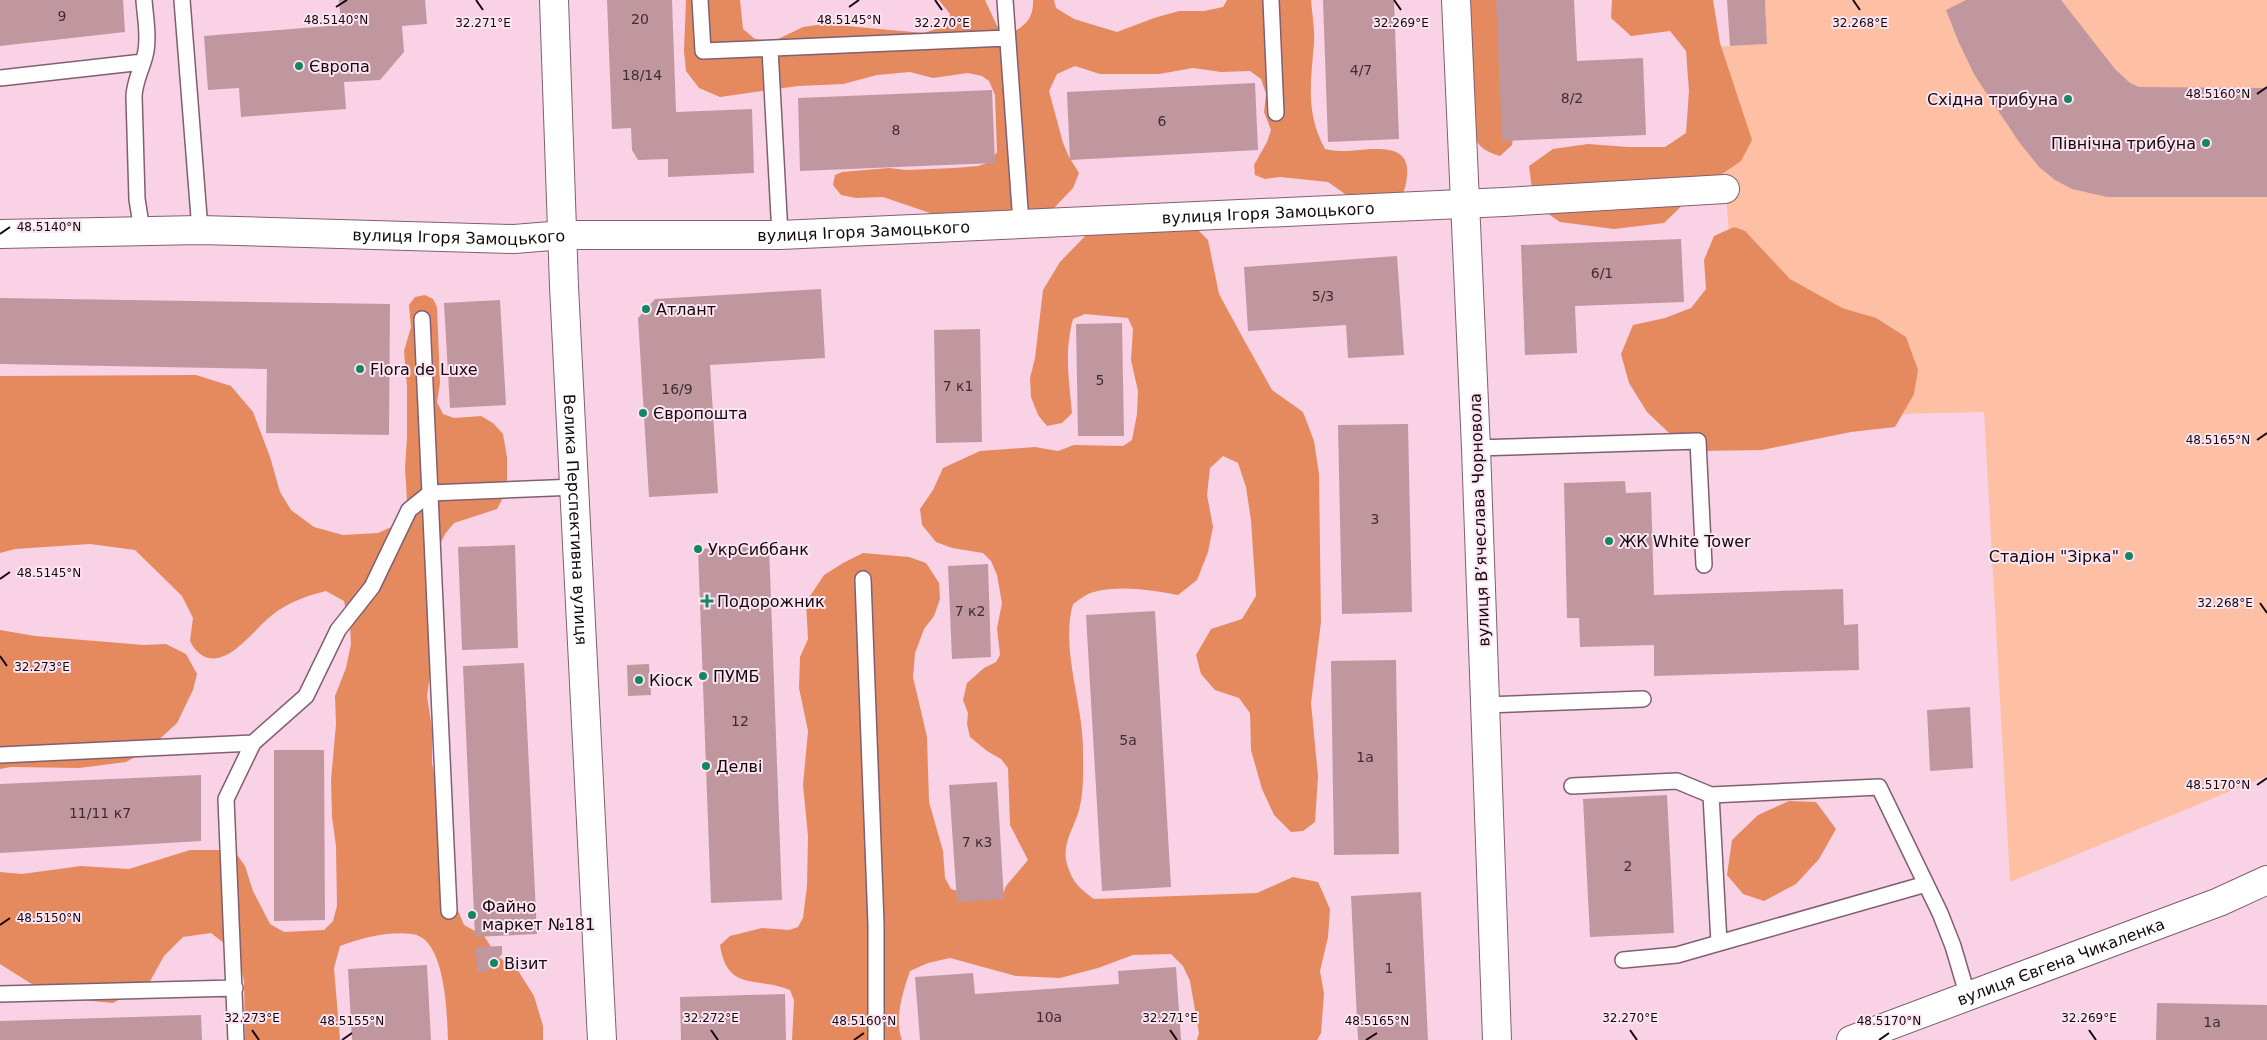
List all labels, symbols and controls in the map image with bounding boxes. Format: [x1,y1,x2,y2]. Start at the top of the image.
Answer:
house number: 9 [58,8,66,24]
house number: 20 [631,11,649,27]
text: 48.5140°N [304,13,368,27]
text: 48.5145°N [817,13,881,27]
text: 32.271°E [455,16,511,30]
text: 32.270°E [914,16,970,30]
text: 32.269°E [1373,16,1429,30]
text: 32.268°E [1832,16,1888,30]
place label: Європа [309,57,370,76]
marker: Європа [293,60,305,72]
house number: 4/7 [1350,62,1372,78]
house number: 18/14 [622,67,662,83]
text: 48.5160°N [2186,87,2250,101]
house number: 8/2 [1561,90,1583,106]
place label: Східна трибуна [1927,90,2058,109]
marker: Східна трибуна [2062,93,2074,105]
house number: 6 [1158,113,1167,129]
house number: 8 [892,122,900,138]
place label: Північна трибуна [2051,134,2196,153]
marker: Північна трибуна [2200,137,2212,149]
street label: вулиця Ігоря Замоцького [1161,199,1375,228]
street label: вулиця Ігоря Замоцького [757,217,970,245]
text: 48.5140°N [17,220,81,234]
street label: вулиця Ігоря Замоцького [352,225,566,249]
house number: 6/1 [1591,265,1613,281]
house number: 5/3 [1312,288,1334,304]
place label: Атлант [656,300,716,319]
marker: Атлант [640,303,652,315]
place label: Flora de Luxe [370,360,478,379]
marker: Flora de Luxe [354,363,366,375]
house number: 5 [1096,372,1104,388]
house number: 7 к1 [943,378,973,394]
house number: 16/9 [661,381,693,397]
street label: вулиця Вʼячеслава Чорновола [1466,393,1493,647]
street label: Велика Перспективна вулиця [559,394,591,646]
place label: Європошта [653,404,748,423]
marker: Європошта [637,407,649,419]
text: 48.5165°N [2186,433,2250,447]
house number: 3 [1371,511,1379,527]
place label: ЖК White Tower [1619,532,1751,551]
marker: ЖК White Tower [1603,535,1615,547]
place label: УкрСиббанк [708,540,809,559]
marker: УкрСиббанк [692,543,704,555]
place label: Стадіон "Зірка" [1989,547,2119,566]
marker: Стадіон "Зірка" [2123,550,2135,562]
text: 48.5145°N [17,566,81,580]
place label: Подорожник [717,592,825,611]
marker: Подорожник [701,595,713,607]
text: 32.268°E [2197,596,2253,610]
house number: 7 к2 [955,603,985,619]
text: 32.273°E [14,660,70,674]
place label: ПУМБ [713,667,760,686]
marker: ПУМБ [697,670,709,682]
place label: Кіоск [649,671,693,690]
marker: Кіоск [633,674,645,686]
house number: 12 [731,713,749,729]
house number: 5а [1119,732,1137,748]
house number: 1а [1356,749,1374,765]
place label: Делві [716,757,762,776]
marker: Делві [700,760,712,772]
text: 48.5170°N [2186,778,2250,792]
house number: 11/11 к7 [69,805,131,821]
house number: 7 к3 [962,834,992,850]
house number: 2 [1624,858,1632,874]
place label: Файно маркет №181 [482,897,595,934]
marker: Файно маркет №181 [466,909,478,921]
text: 48.5150°N [17,911,81,925]
street label: вулиця Євгена Чикаленка [1954,914,2167,1009]
place label: Візит [504,954,548,973]
marker: Візит [488,957,500,969]
house number: 1 [1385,960,1393,976]
house number: 10а [1036,1009,1062,1025]
text: 32.273°E [224,1011,280,1025]
text: 32.272°E [683,1011,739,1025]
text: 32.271°E [1142,1011,1198,1025]
text: 32.270°E [1602,1011,1658,1025]
text: 32.269°E [2061,1011,2117,1025]
text: 48.5155°N [320,1014,384,1028]
text: 48.5160°N [832,1014,896,1028]
text: 48.5165°N [1345,1014,1409,1028]
text: 48.5170°N [1857,1014,1921,1028]
house number: 1а [2203,1014,2221,1030]

